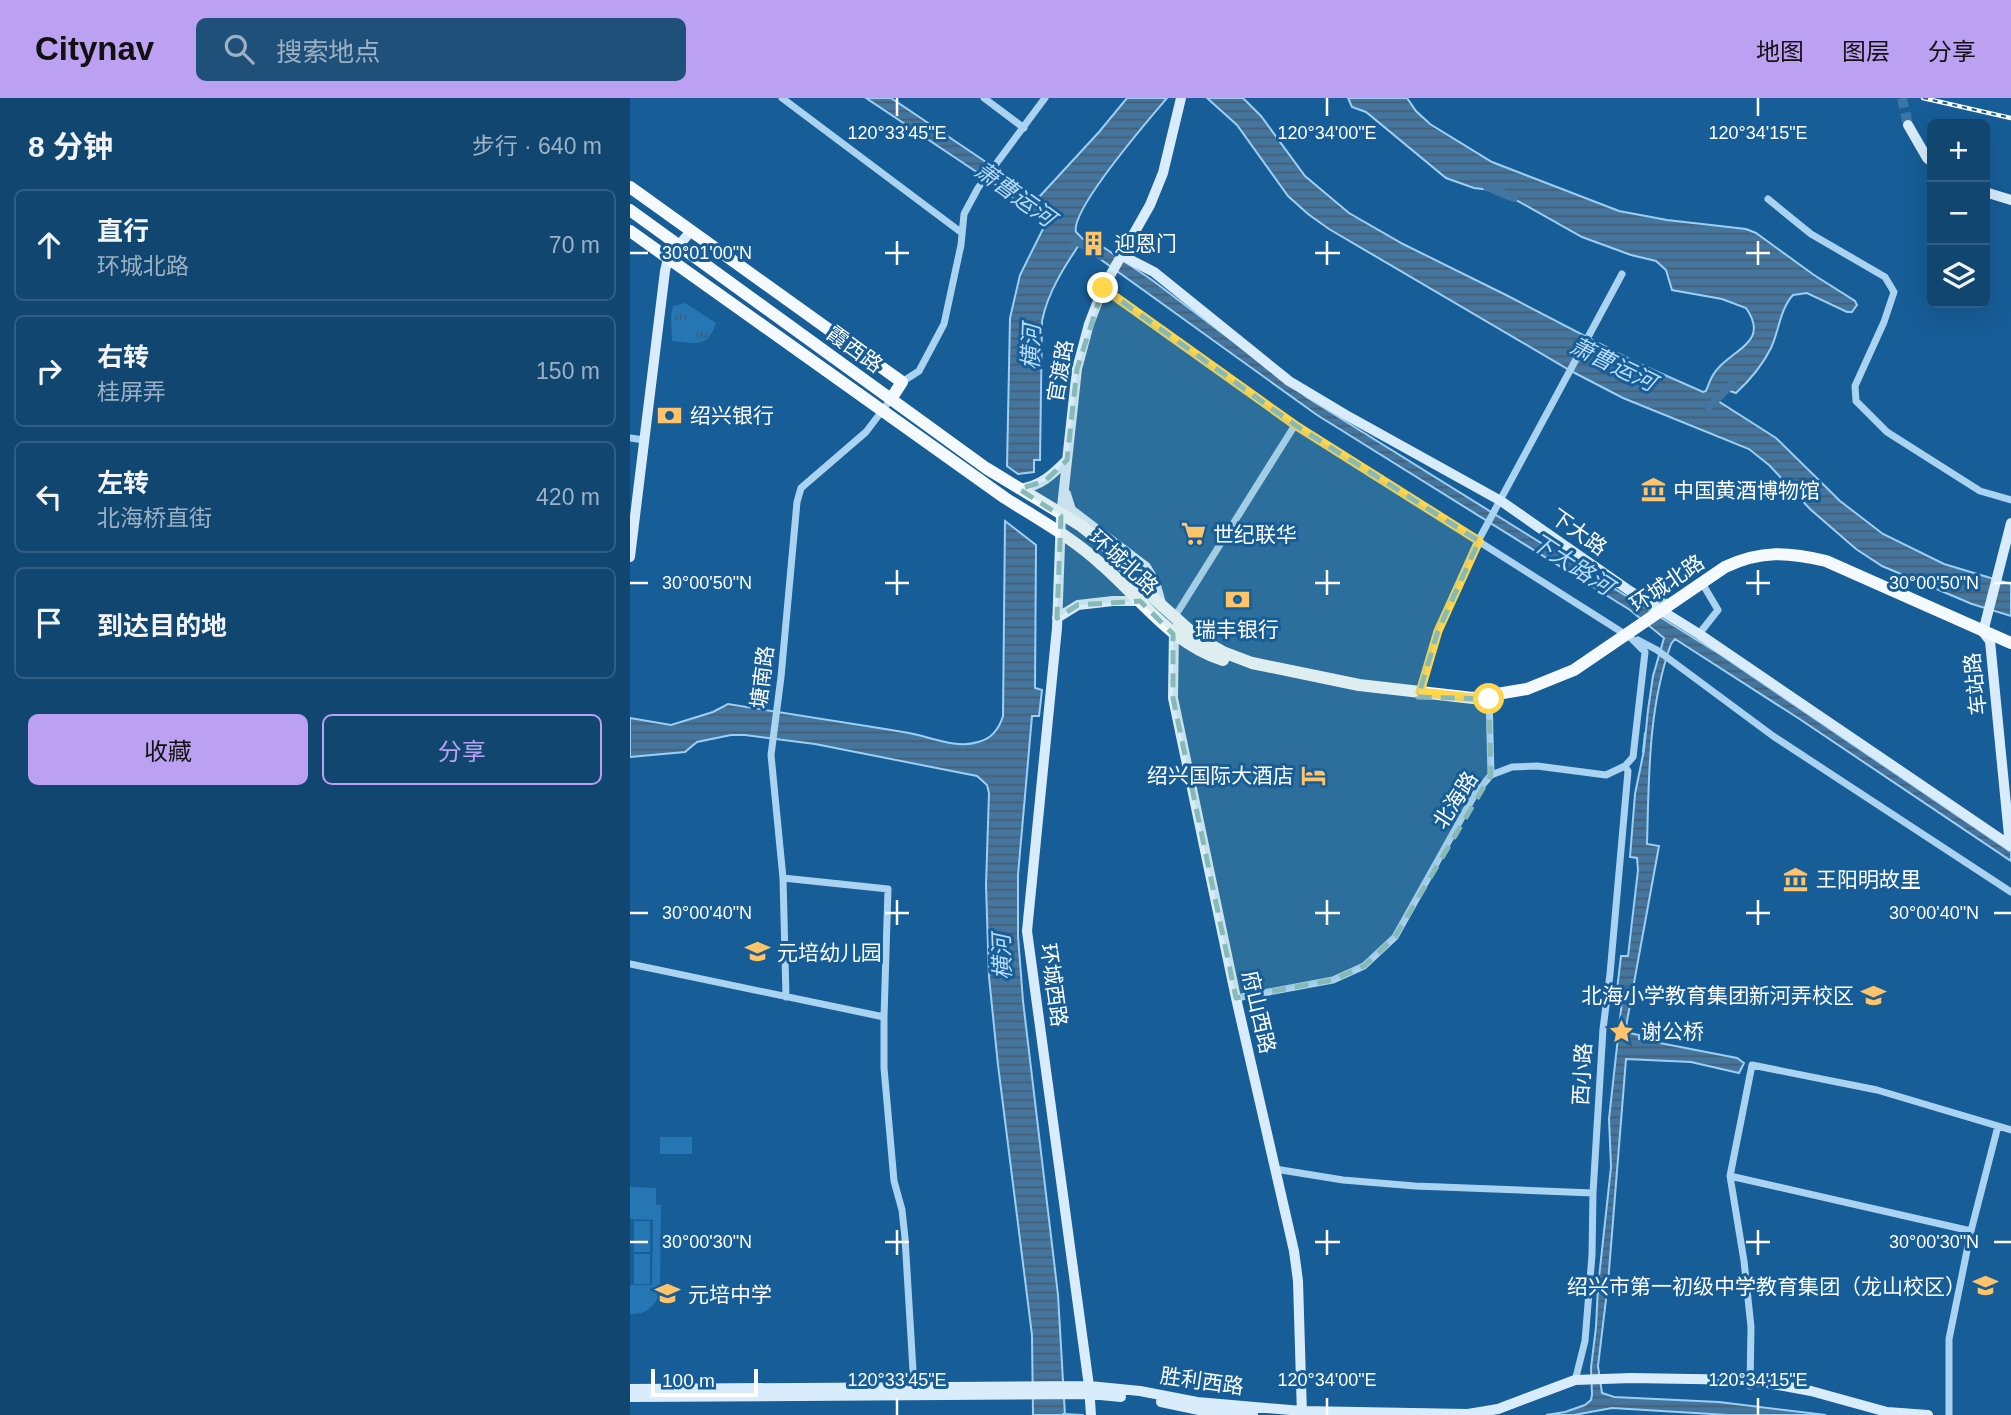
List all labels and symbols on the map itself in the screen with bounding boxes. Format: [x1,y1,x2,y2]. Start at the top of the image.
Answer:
text: 120°33'45"E [847,123,947,143]
text: 120°34'00"E [1277,123,1377,143]
text: 120°34'15"E [1708,123,1808,143]
water label: 萧曹运河 [970,156,1063,234]
building icon: 迎恩门 [1080,229,1108,257]
place label: 迎恩门 [1114,232,1177,255]
text: 30°01'00"N [662,243,752,263]
route end [1087,272,1118,303]
water label: 横河 [1017,320,1045,370]
street label: 霞西路 [823,321,887,377]
water label: 萧曹运河 [1566,332,1664,398]
street label: 官渡路 [1043,338,1077,404]
bank icon: 绍兴银行 [656,401,684,429]
place label: 绍兴银行 [690,404,774,427]
museum icon: 中国黄酒博物馆 [1639,476,1667,504]
place label: 中国黄酒博物馆 [1673,479,1820,502]
street label: 下大路 [1547,505,1611,559]
supermarket icon: 世纪联华 [1179,520,1207,548]
place label: 世纪联华 [1213,523,1297,546]
street label: 环城北路 [1085,525,1163,599]
water label: 下大路河 [1526,528,1621,602]
street label: 环城北路 [1626,550,1708,616]
text: 30°00'50"N [662,573,752,593]
text: 30°00'50"N [1889,573,1979,593]
bank icon: 瑞丰银行 [1223,586,1251,614]
place label: 瑞丰银行 [1195,618,1279,641]
street label: 塘南路 [747,644,777,710]
street label: 车站路 [1960,651,1990,717]
route start [1473,683,1504,714]
hotel icon: 绍兴国际大酒店 [1300,761,1328,789]
place label: 绍兴国际大酒店 [1147,764,1294,787]
street label: 北海路 [1428,767,1482,833]
museum icon: 王阳明故里 [1782,865,1810,893]
place label: 王阳明故里 [1816,868,1921,891]
text: 30°00'40"N [662,903,752,923]
text: 30°00'40"N [1889,903,1979,923]
water label: 横河 [988,930,1016,980]
school or university icon: 元培幼儿园 [743,938,771,966]
place label: 元培幼儿园 [777,941,882,964]
street label: 环城西路 [1037,942,1071,1028]
street label: 府山西路 [1238,968,1280,1056]
school or university icon: 北海小学教育集团新河弄校区 [1860,981,1888,1009]
place label: 北海小学教育集团新河弄校区 [1581,984,1854,1007]
place icon: 谢公桥 [1607,1017,1635,1045]
place label: 谢公桥 [1641,1020,1704,1043]
street label: 西小路 [1569,1042,1595,1106]
text: 30°00'30"N [662,1232,752,1252]
text: 30°00'30"N [1889,1232,1979,1252]
school or university icon: 绍兴市第一初级中学教育集团（龙山校区） [1972,1272,2000,1300]
place label: 绍兴市第一初级中学教育集团（龙山校区） [1567,1275,1966,1298]
school or university icon: 元培中学 [654,1280,682,1308]
place label: 元培中学 [688,1283,772,1306]
street label: 胜利西路 [1159,1364,1245,1398]
scale bar [651,1366,758,1398]
text: 120°33'45"E [847,1370,947,1390]
text: 120°34'00"E [1277,1370,1377,1390]
text: 120°34'15"E [1708,1370,1808,1390]

